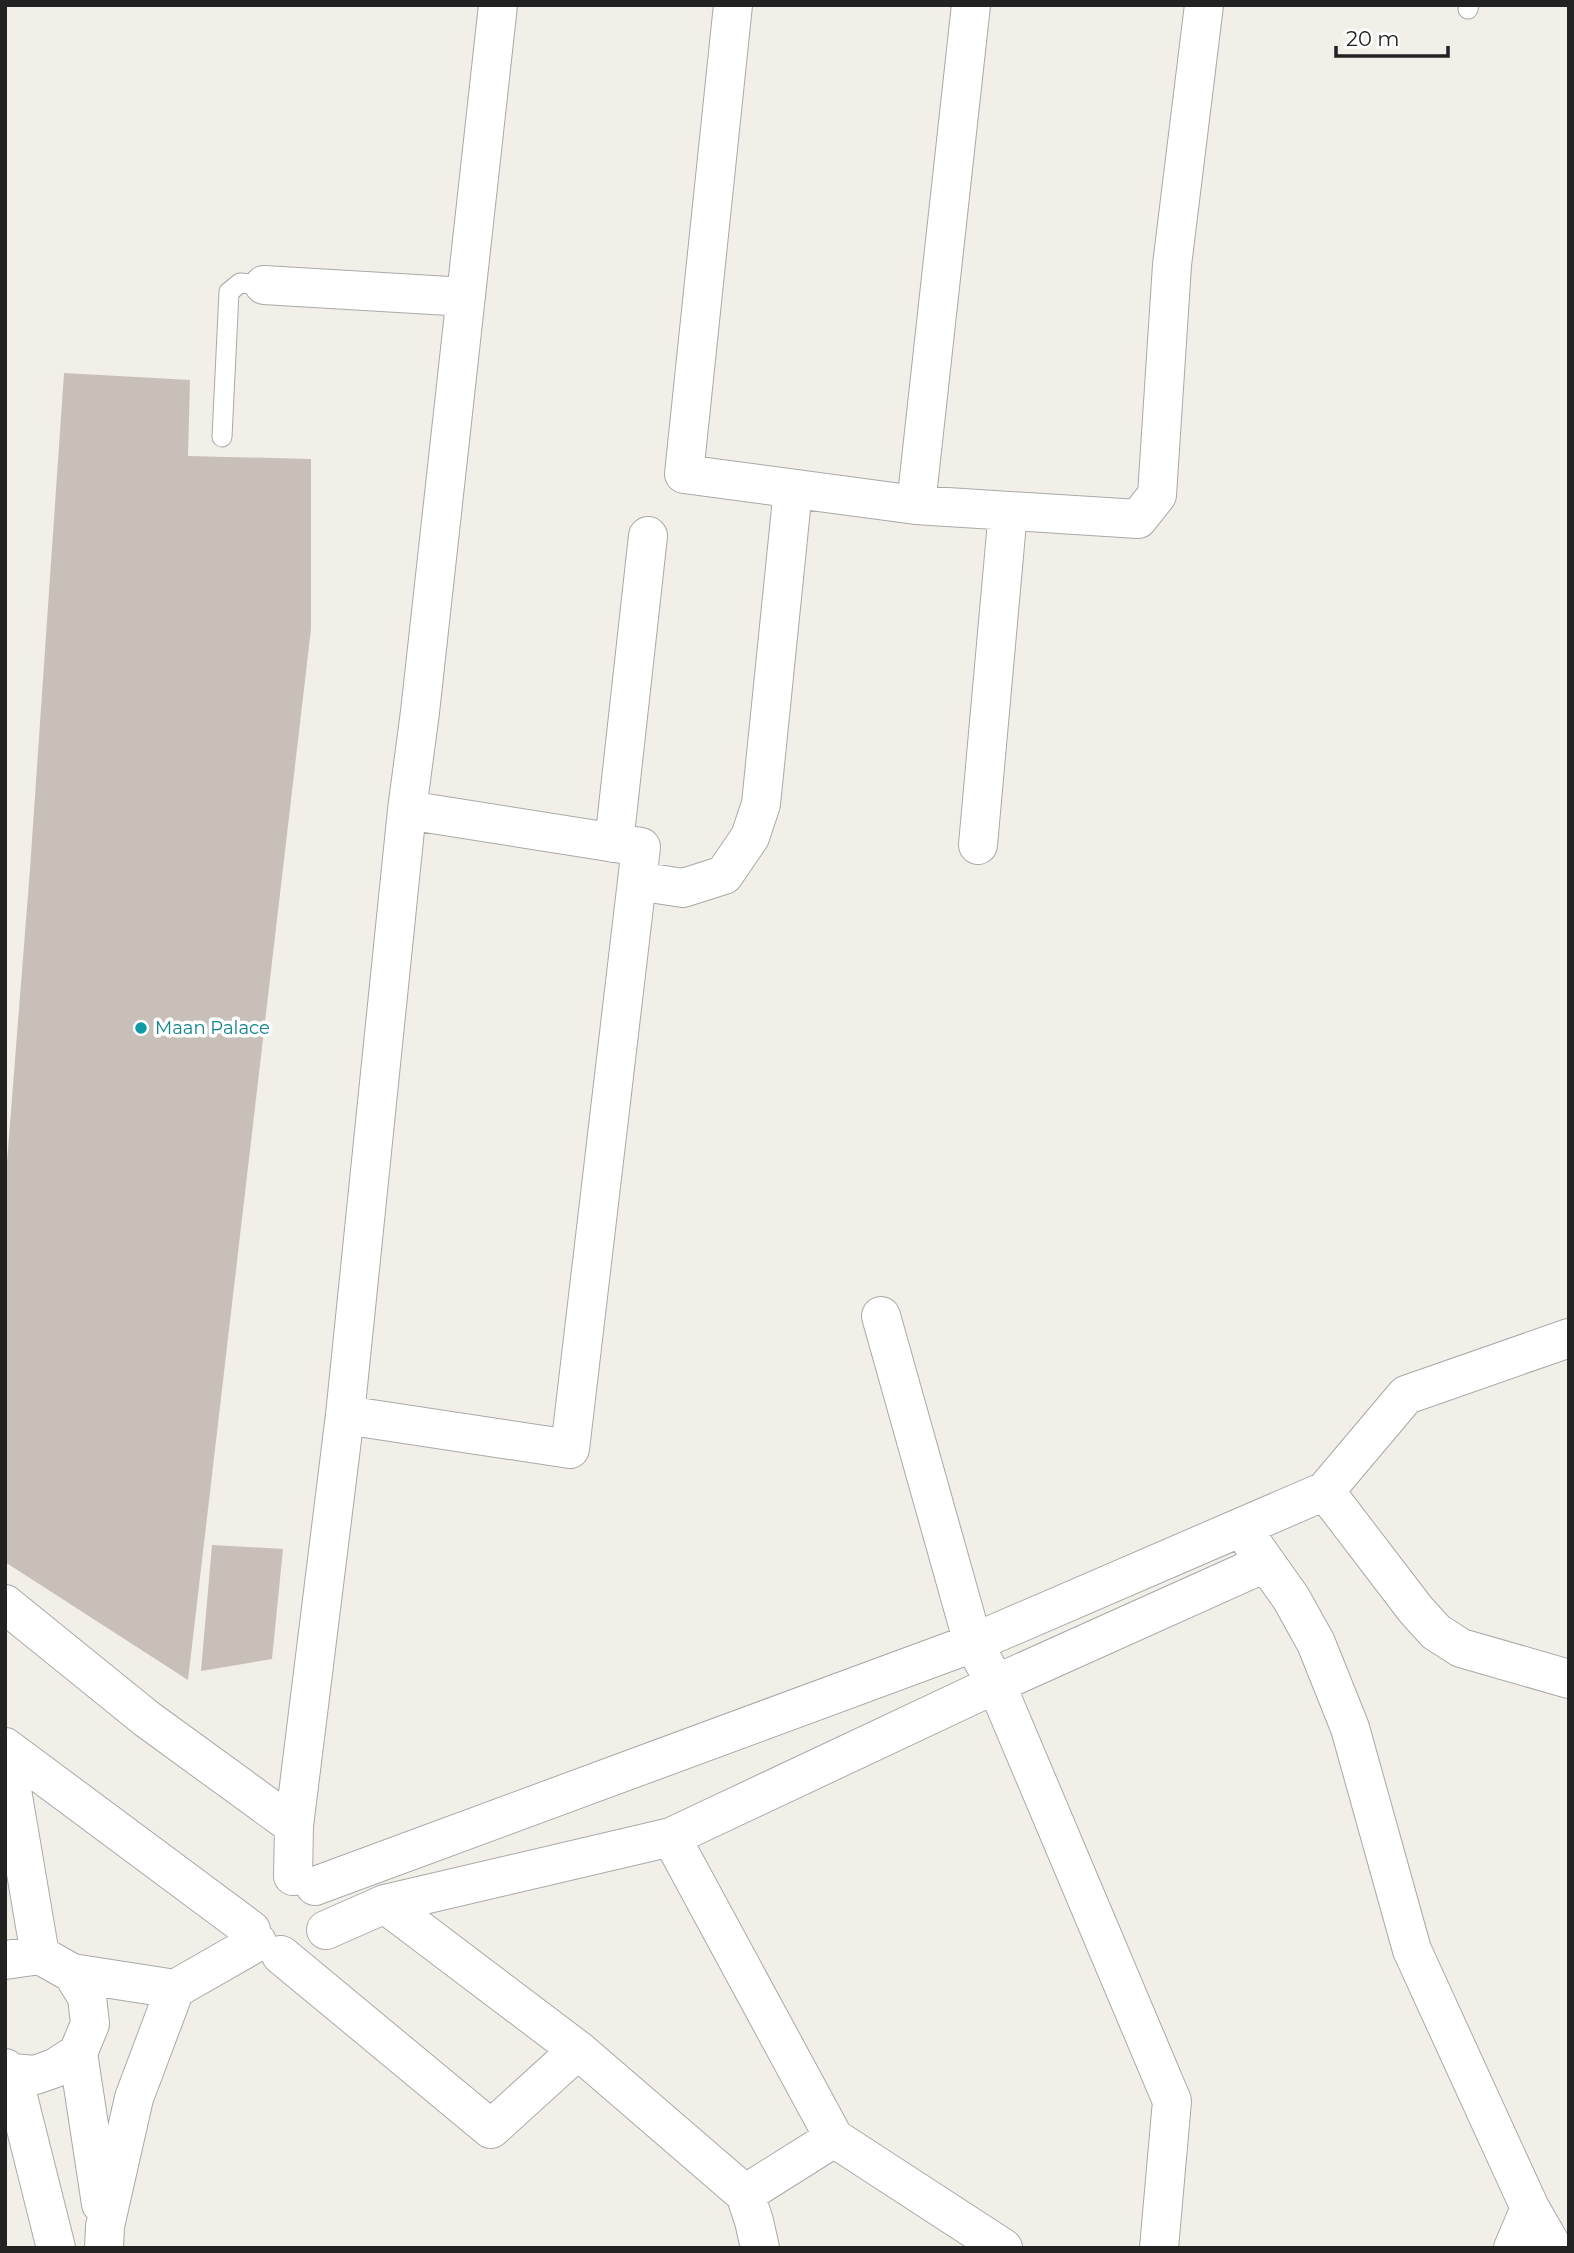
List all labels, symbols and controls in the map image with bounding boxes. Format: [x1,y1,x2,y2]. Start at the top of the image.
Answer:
scale bar [1336,14,1448,58]
text: 20 m [1346,26,1400,51]
place label: Maan Palace [155,1017,270,1039]
marker: Maan Palace [133,1020,149,1036]

